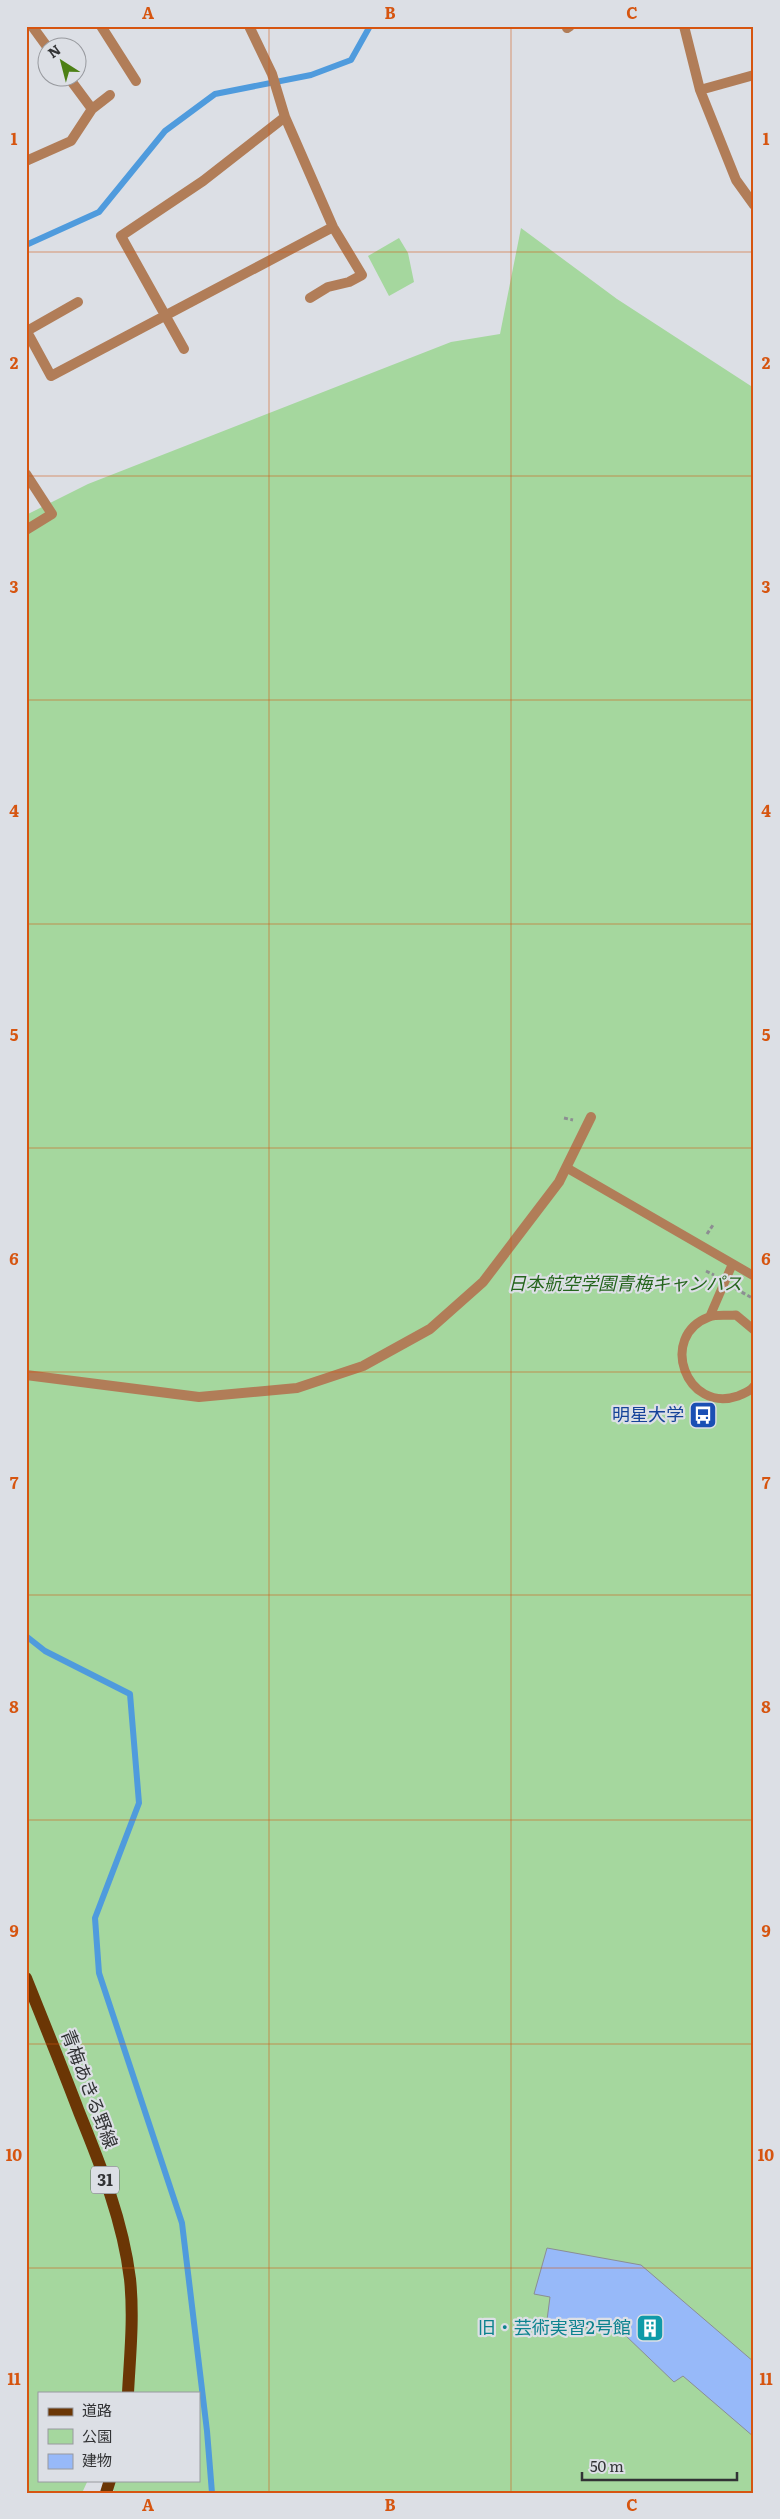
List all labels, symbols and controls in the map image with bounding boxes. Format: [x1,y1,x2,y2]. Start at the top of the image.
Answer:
text: A [142,0,154,24]
text: B [384,0,396,24]
text: C [626,0,638,24]
north arrow [38,38,88,88]
text: N [43,39,65,62]
text: 1 [11,126,18,150]
text: 1 [763,126,770,150]
text: 2 [10,350,19,374]
text: 2 [762,350,771,374]
text: 3 [10,574,19,598]
text: 3 [762,574,771,598]
text: 4 [9,798,19,822]
text: 4 [761,798,771,822]
text: 5 [10,1022,19,1046]
text: 5 [762,1022,771,1046]
text: 6 [9,1246,19,1270]
text: 6 [761,1246,771,1270]
park label: 日本航空学園青梅キャンパス [508,1269,742,1296]
place label: 明星大学 [612,1400,684,1427]
bus stop icon: 明星大学 [688,1400,718,1430]
text: 7 [10,1470,19,1494]
text: 7 [762,1470,771,1494]
text: 8 [9,1694,19,1718]
text: 8 [761,1694,771,1718]
text: 9 [9,1918,19,1942]
text: 9 [761,1918,771,1942]
street label: 青梅あきる野線 [55,2025,126,2152]
text: 10 [6,2142,22,2166]
text: 10 [758,2142,774,2166]
road number: 31 [91,2166,119,2194]
place label: 旧・芸術実習2号館 [478,2313,631,2340]
building icon: 旧・芸術実習2号館 [635,2313,665,2343]
text: 11 [7,2366,21,2390]
text: 11 [759,2366,773,2390]
legend [38,2392,200,2482]
text: 道路 [82,2398,112,2421]
text: 公園 [82,2424,112,2447]
text: 建物 [82,2448,112,2471]
scale bar [582,2449,738,2481]
text: 50 m [590,2454,624,2477]
text: A [142,2492,154,2516]
text: B [384,2492,396,2516]
text: C [626,2492,638,2516]

